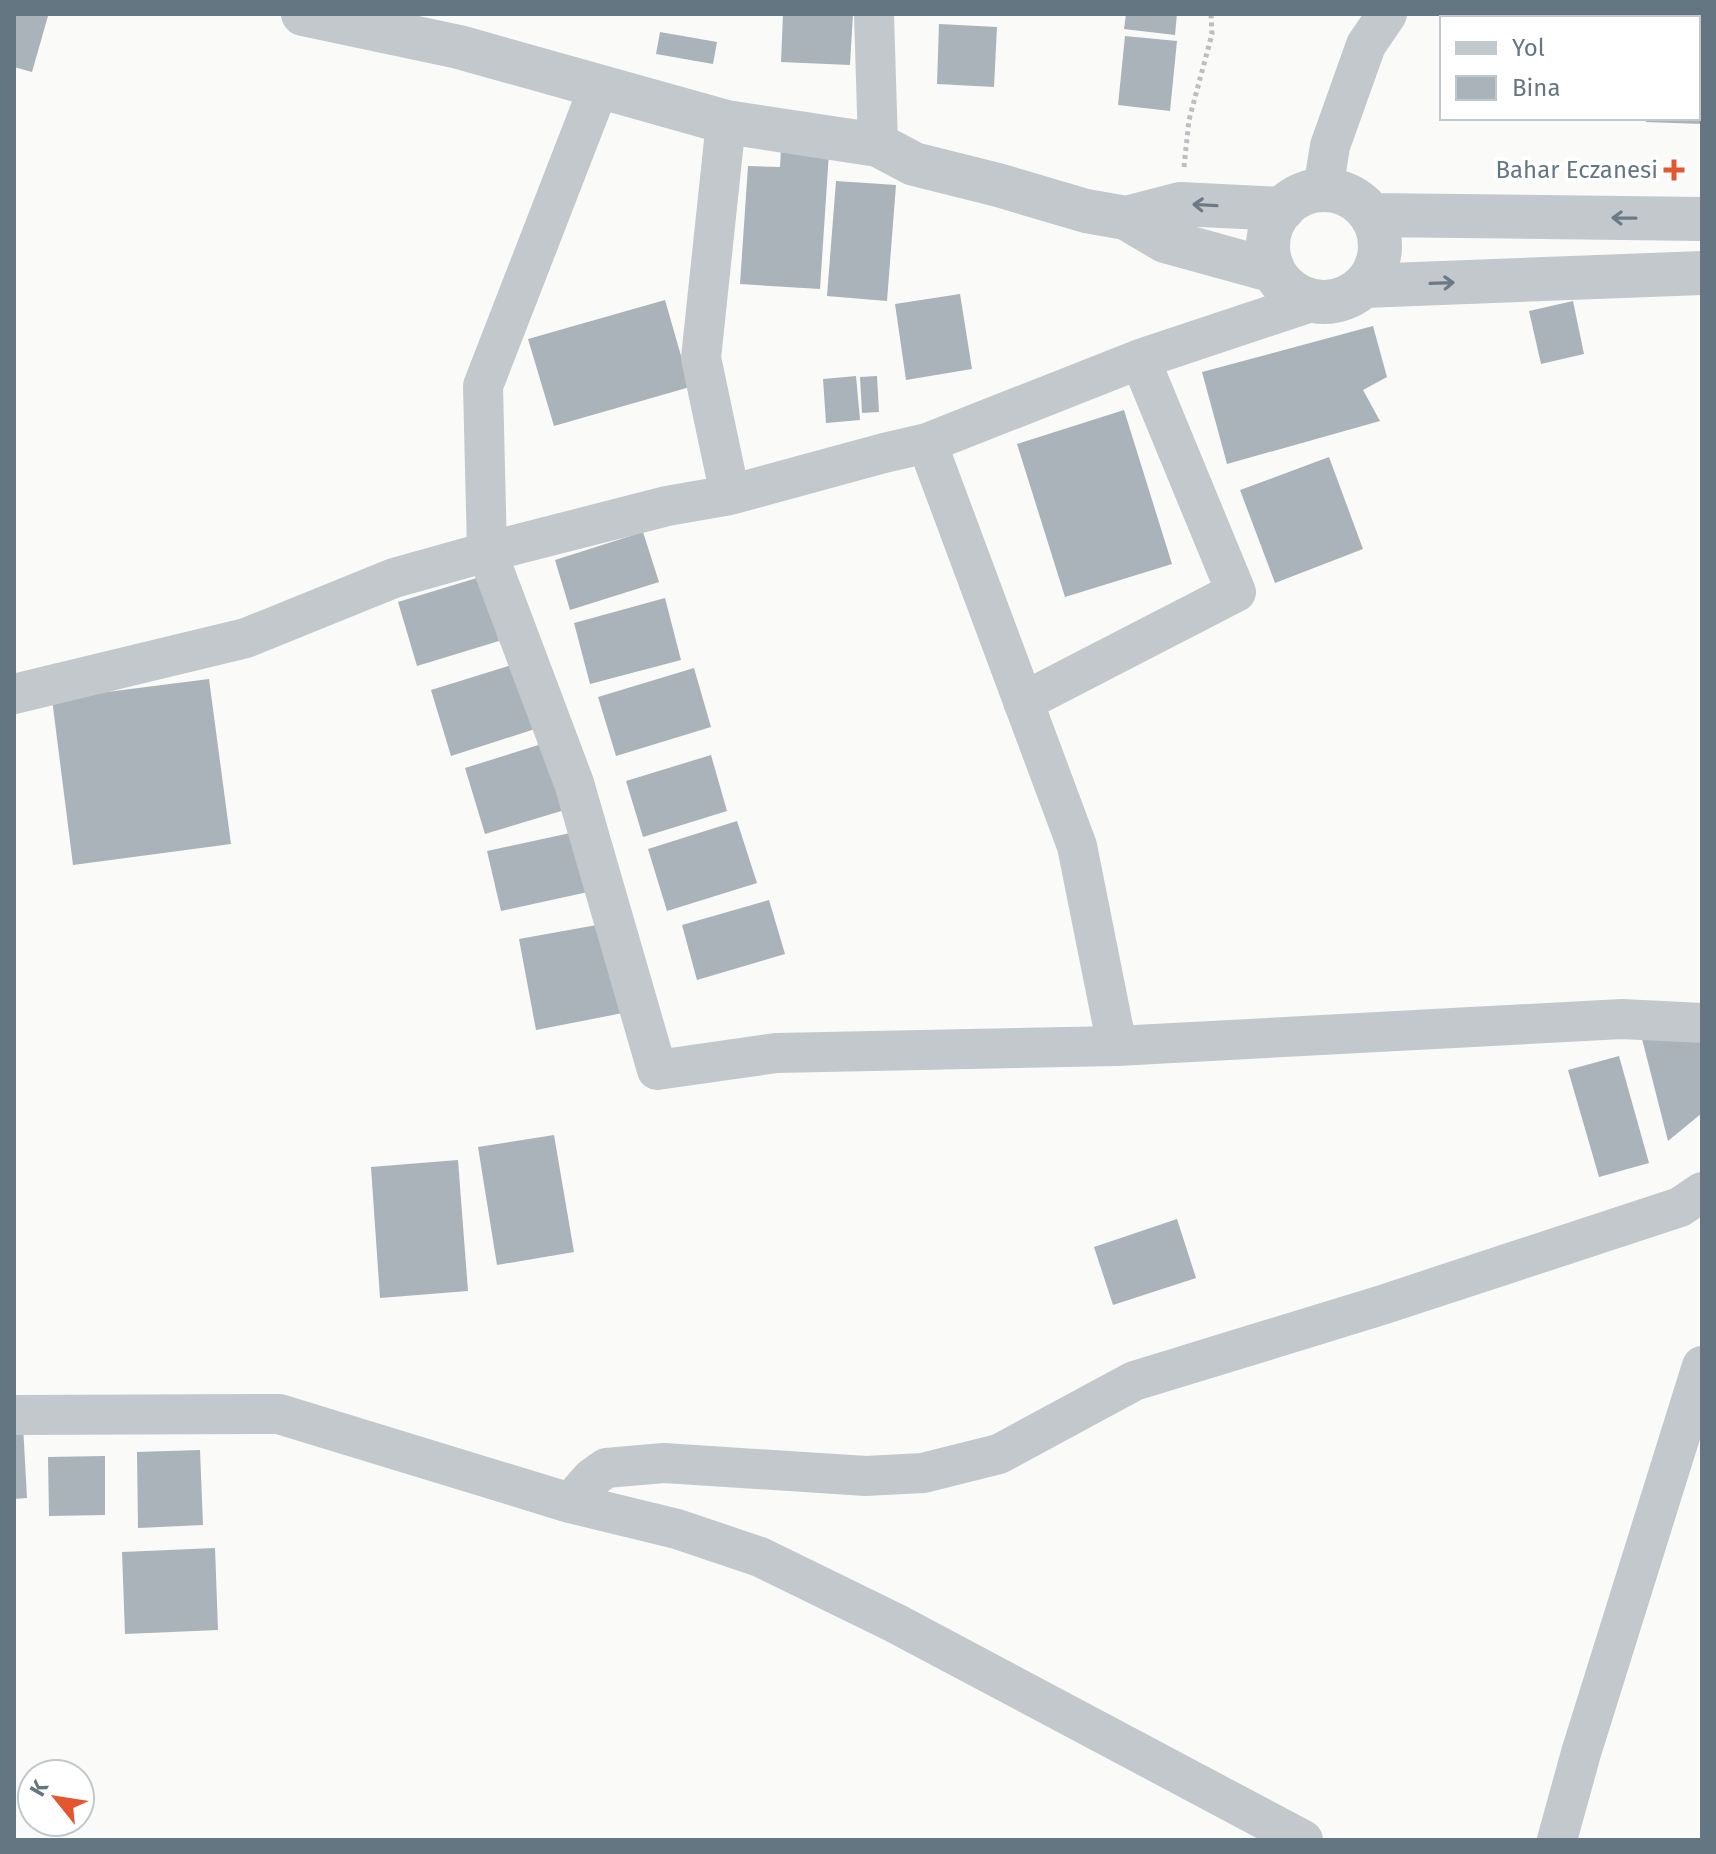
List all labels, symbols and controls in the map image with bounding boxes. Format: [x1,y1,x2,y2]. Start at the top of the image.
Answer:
legend [1440,16,1700,120]
text: Yol [1512,34,1545,62]
text: Bina [1512,74,1560,102]
place label: Bahar Eczanesi [1495,156,1658,184]
marker: Bahar Eczanesi [1665,161,1683,179]
one-way arrow [1192,197,1219,212]
one-way arrow [1611,211,1638,226]
one-way arrow [1428,275,1455,290]
north arrow [16,1758,96,1838]
text: K [24,1775,55,1801]

